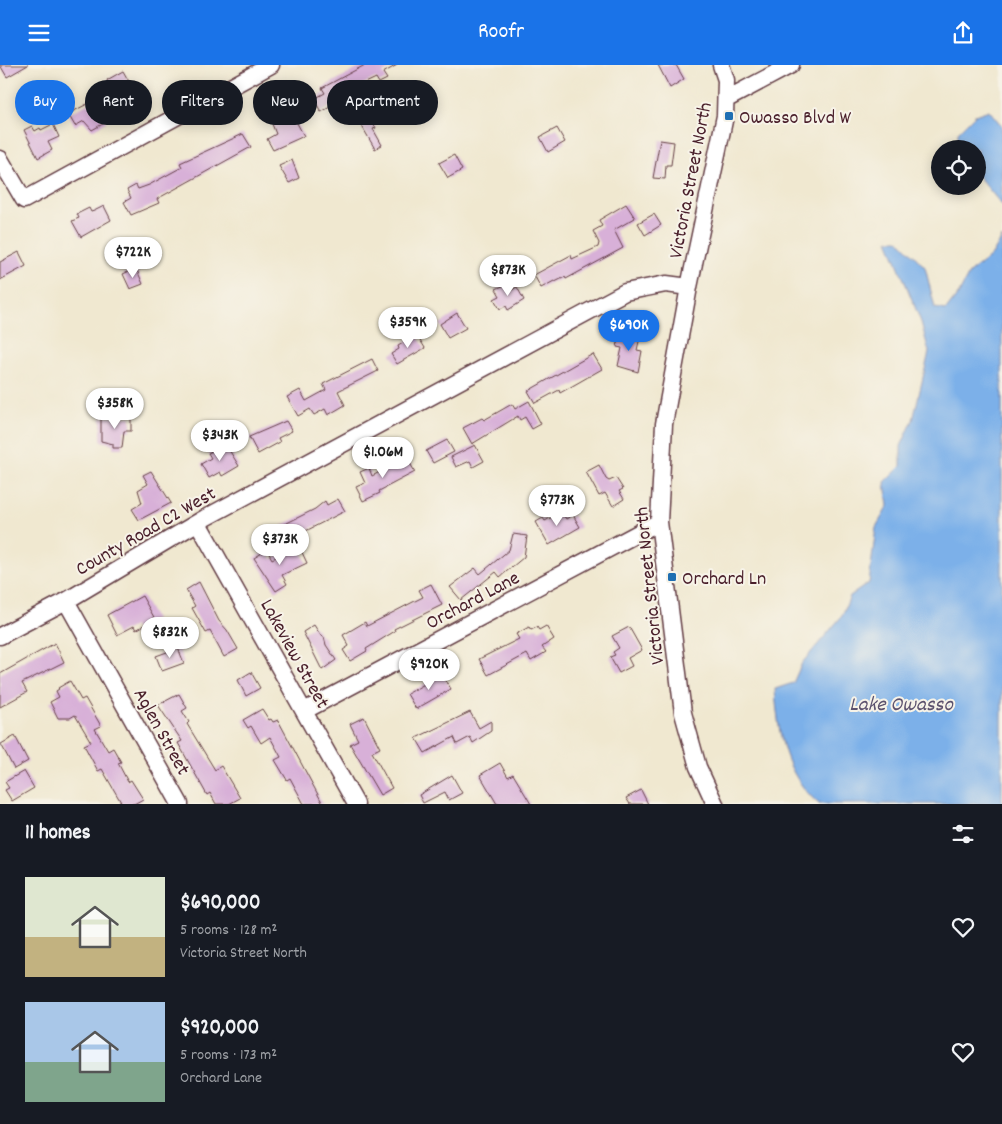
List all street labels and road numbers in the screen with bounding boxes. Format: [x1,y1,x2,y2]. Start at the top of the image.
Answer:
street label: Victoria Street North [663,100,721,261]
street label: County Road C2 West [71,481,222,584]
street label: Victoria Street North [629,505,673,666]
street label: Orchard Lane [422,565,525,638]
street label: Lakeview Street [252,595,335,714]
street label: Aglen Street [125,684,196,781]

